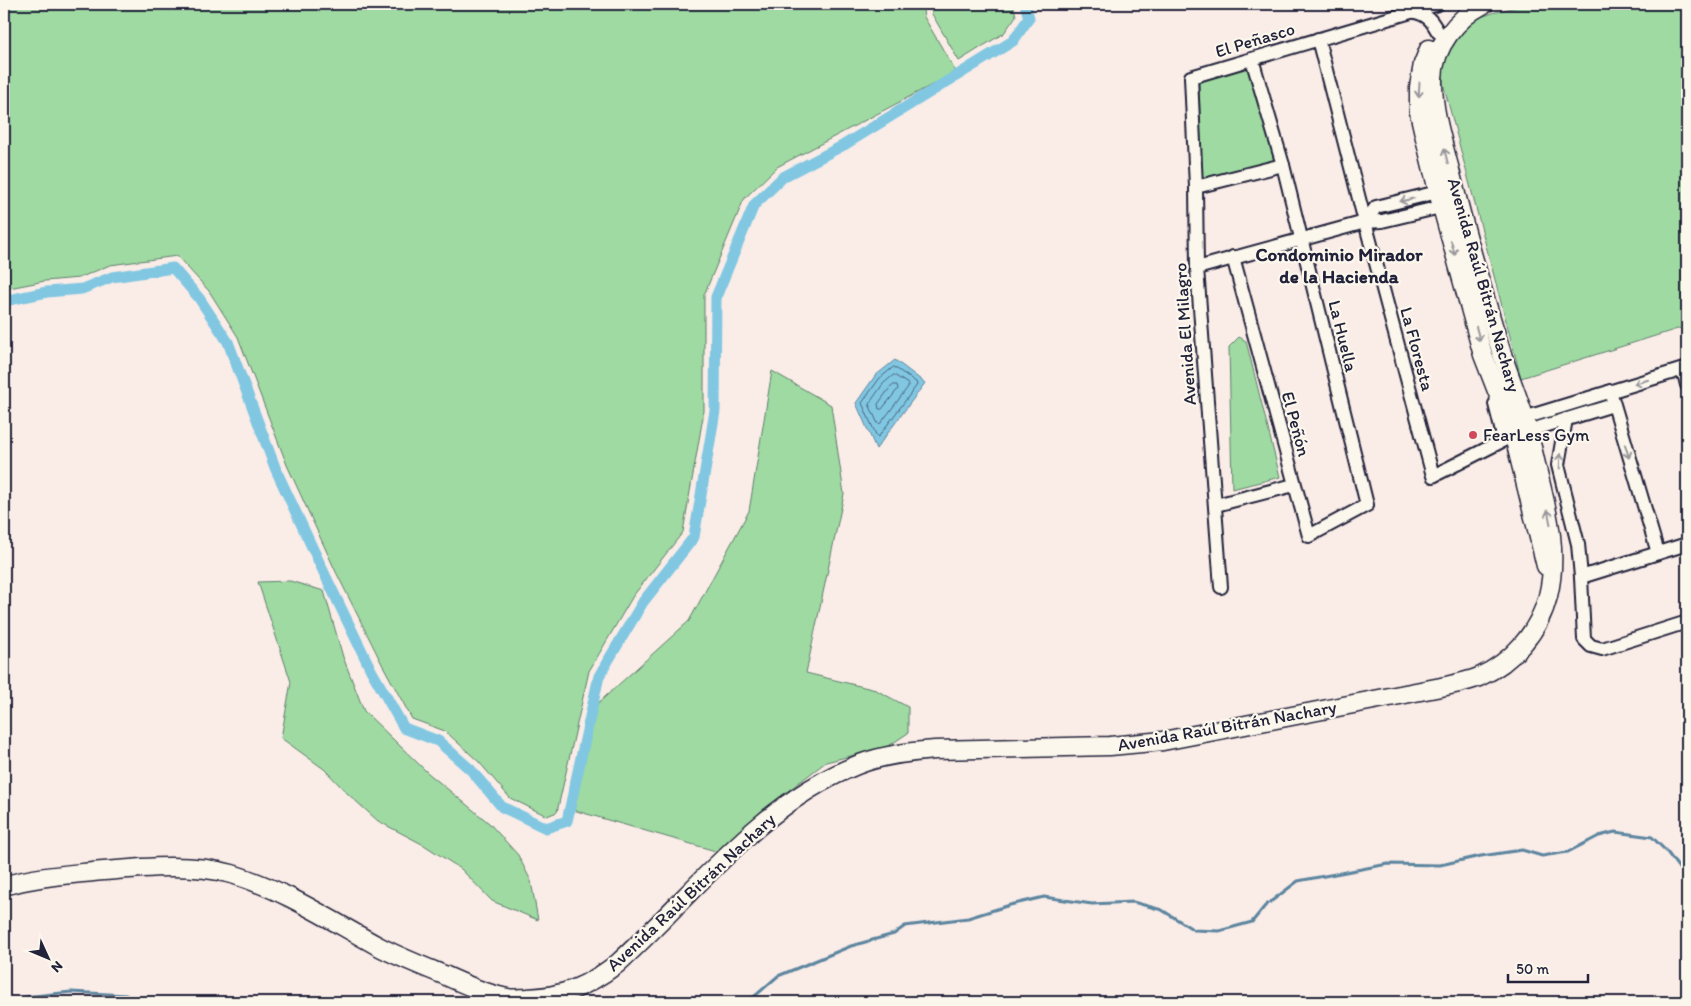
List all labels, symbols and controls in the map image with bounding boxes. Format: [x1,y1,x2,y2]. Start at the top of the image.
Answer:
street label: El Peñasco [1213,17,1297,63]
one-way arrow [1414,82,1423,98]
one-way arrow [1441,149,1450,165]
street label: Avenida Raúl Bitrán Nachary [1443,175,1525,395]
one-way arrow [1399,195,1415,205]
one-way arrow [1449,240,1459,256]
district label: Condominio Mirador de la Hacienda [1255,243,1423,288]
street label: Avenida El Milagro [1169,262,1201,406]
street label: La Huella [1323,298,1363,375]
street label: La Floresta [1395,305,1439,394]
one-way arrow [1474,326,1483,342]
one-way arrow [1633,378,1649,388]
street label: El Peñón [1277,389,1315,459]
place label: FearLess Gym [1483,424,1590,446]
marker: FearLess Gym [1467,429,1479,441]
one-way arrow [1623,443,1633,459]
one-way arrow [1555,453,1564,469]
one-way arrow [1543,510,1553,526]
street label: Avenida Raúl Bitrán Nachary [1116,696,1339,756]
street label: Avenida Raúl Bitrán Nachary [602,808,780,976]
north arrow [22,934,72,984]
scale bar [1508,951,1588,983]
text: N [48,957,66,976]
text: 50 m [1516,960,1549,978]

